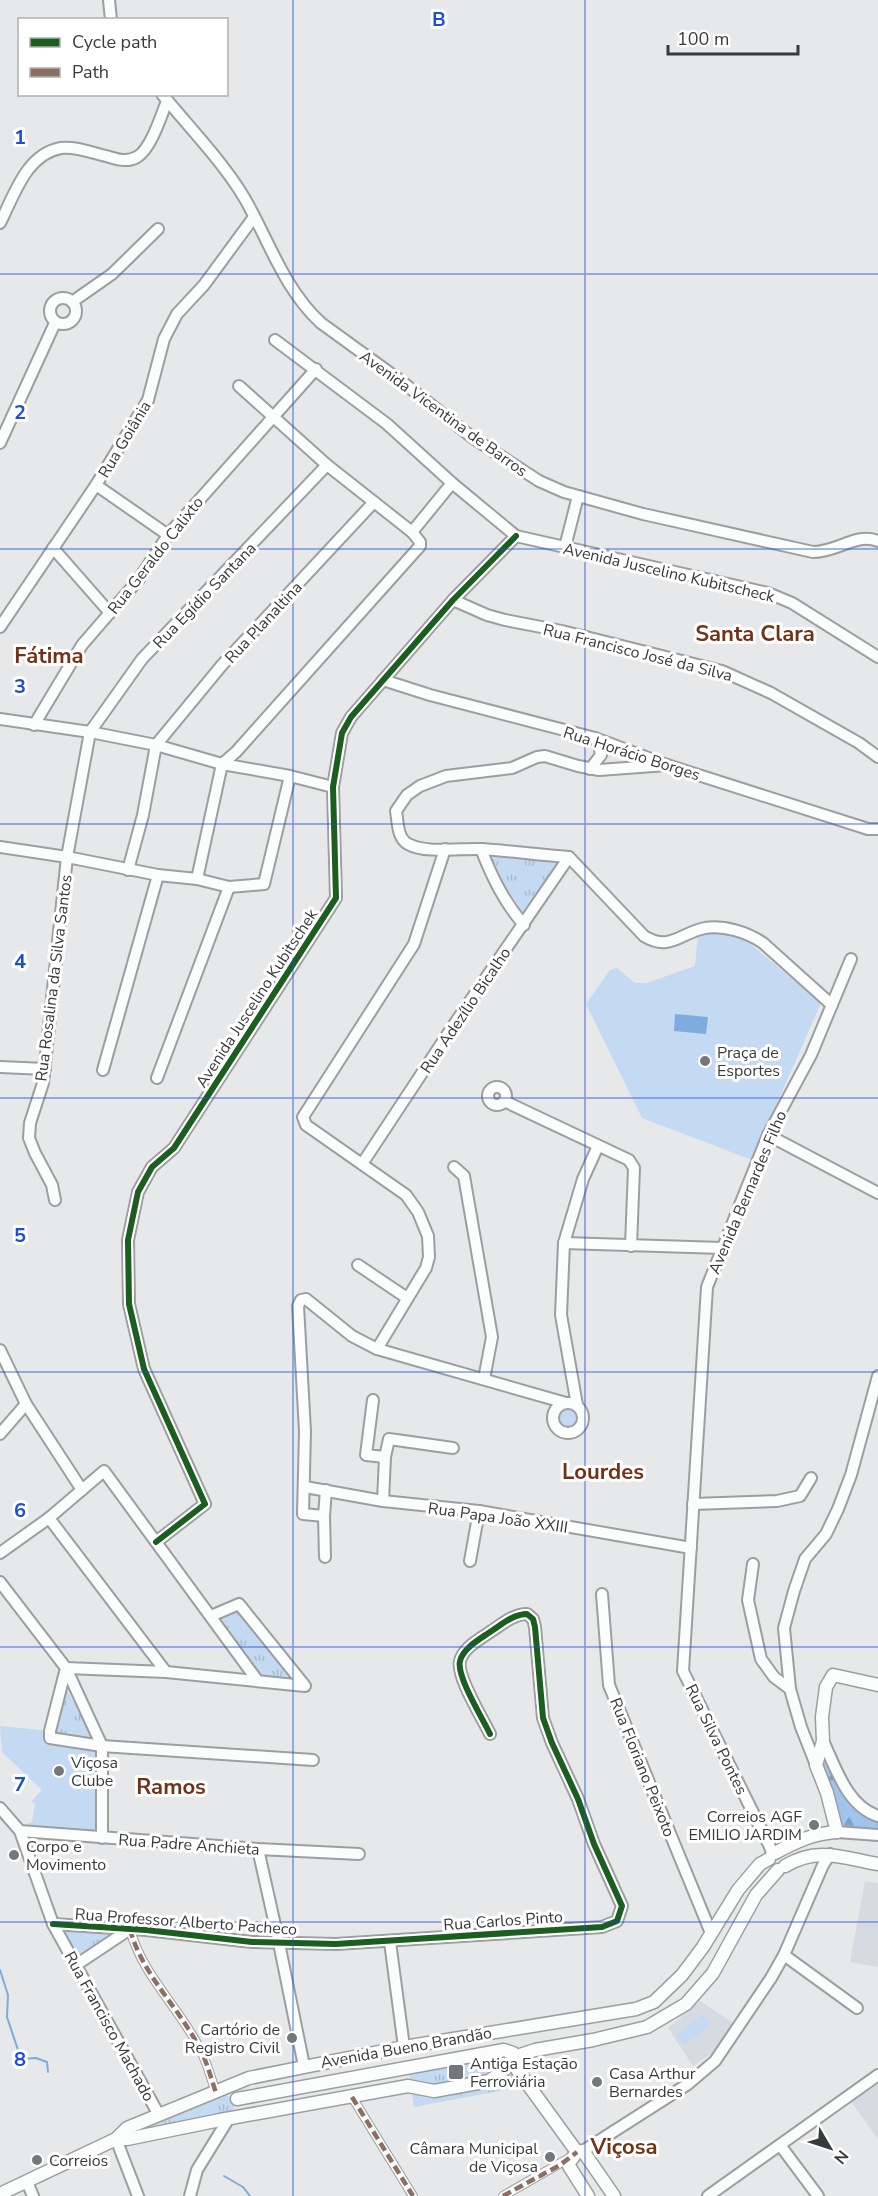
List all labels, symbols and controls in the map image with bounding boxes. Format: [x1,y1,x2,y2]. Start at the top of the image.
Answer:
text: B [432,6,446,33]
legend [18,18,228,96]
scale bar [668,18,798,56]
text: 100 m [677,27,729,51]
text: Cycle path [72,30,157,54]
text: Path [72,60,109,84]
text: 1 [14,124,26,151]
street label: Avenida Vicentina de Barros [355,345,532,482]
street label: Rua Goiânia [93,397,157,482]
text: 2 [14,399,26,426]
street label: Rua Geraldo Calixto [103,492,209,619]
street label: Rua Egídio Santana [148,538,261,654]
street label: Avenida Juscelino Kubitscheck [561,538,778,608]
street label: Rua Planaltina [220,577,307,668]
street label: Rua Francisco José da Silva [541,619,735,687]
district label: Santa Clara [695,619,815,649]
district label: Fátima [14,641,84,671]
text: 3 [14,673,26,700]
street label: Rua Horácio Borges [561,721,703,786]
street label: Rua Rosalina da Silva Santos [30,873,78,1083]
street label: Avenida Juscelino Kubitschek [191,904,323,1092]
street label: Rua Adezílio Bicalho [415,943,516,1078]
text: 4 [14,948,26,975]
place label: Praça de Esportes [717,1042,780,1082]
marker: Praça de Esportes [698,1054,712,1068]
street label: Avenida Bernardes Filho [703,1107,792,1278]
text: 5 [14,1222,26,1249]
district label: Lourdes [562,1457,644,1487]
text: 6 [14,1497,26,1524]
street label: Rua Papa João XXIII [426,1497,569,1539]
street label: Rua Silva Pontes [680,1680,752,1798]
street label: Rua Floriano Peixoto [604,1695,680,1840]
place label: Viçosa Clube [70,1752,118,1792]
marker: Viçosa Clube [52,1764,66,1778]
text: 7 [14,1771,26,1798]
district label: Ramos [136,1772,206,1802]
place label: Correios AGF EMILIO JARDIM [689,1806,802,1846]
marker: Correios AGF EMILIO JARDIM [807,1818,821,1832]
street label: Rua Padre Anchieta [118,1829,260,1861]
place label: Corpo e Movimento [26,1836,106,1876]
marker: Corpo e Movimento [7,1848,21,1862]
street label: Rua Professor Alberto Pacheco [74,1903,298,1941]
street label: Rua Carlos Pinto [443,1906,564,1936]
street label: Rua Francisco Machado [59,1947,160,2106]
place label: Cartório de Registro Civil [185,2019,280,2059]
street label: Avenida Bueno Brandão [319,2022,494,2074]
marker: Cartório de Registro Civil [285,2031,299,2045]
text: 8 [14,2046,26,2073]
place label: Antiga Estação Ferroviária [470,2053,578,2093]
marker: Antiga Estação Ferroviária [447,2063,465,2081]
place label: Casa Arthur Bernardes [609,2063,696,2103]
marker: Casa Arthur Bernardes [590,2075,604,2089]
north arrow [800,2118,860,2178]
district label: Viçosa [590,2132,657,2162]
place label: Câmara Municipal de Viçosa [409,2138,538,2178]
text: N [829,2145,853,2168]
place label: Correios [49,2150,108,2172]
marker: Câmara Municipal de Viçosa [543,2150,557,2164]
marker: Correios [30,2153,44,2167]

